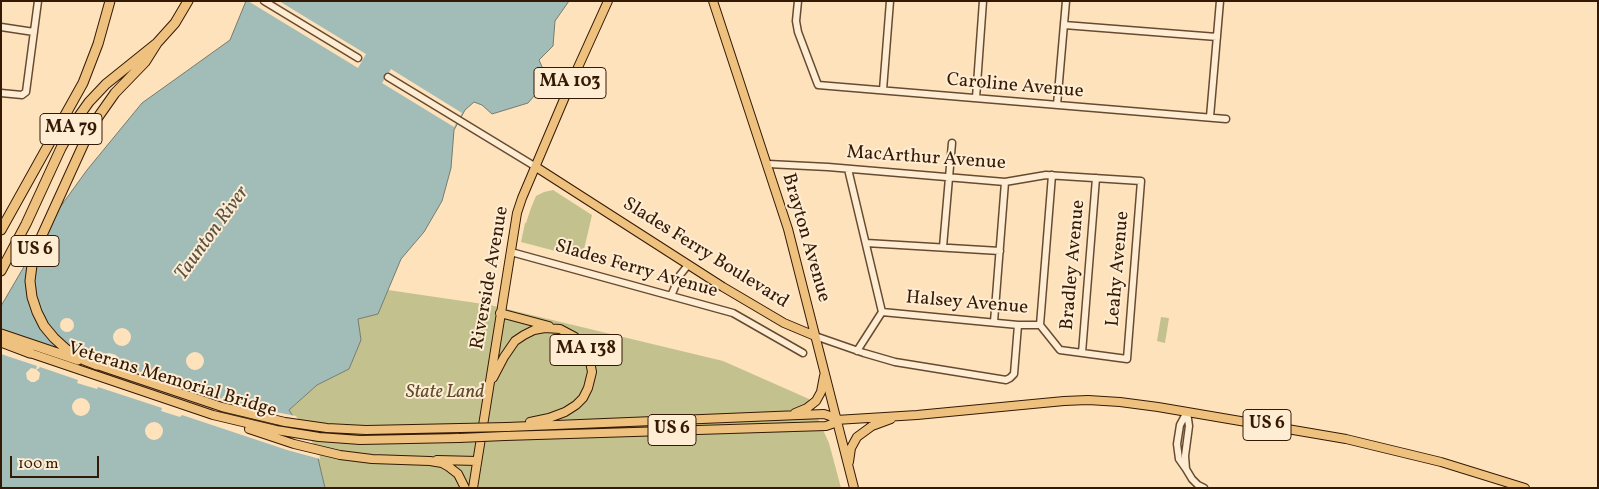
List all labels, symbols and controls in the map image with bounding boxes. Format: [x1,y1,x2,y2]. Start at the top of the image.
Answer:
road number: MA 103 [534,68,606,99]
street label: Caroline Avenue [946,70,1084,104]
road number: MA 79 [40,114,102,144]
street label: MacArthur Avenue [846,142,1006,176]
street label: Brayton Avenue [776,171,834,305]
water label: Taunton River [171,182,255,286]
street label: Slades Ferry Boulevard [618,194,792,314]
street label: Bradley Avenue [1057,199,1091,331]
street label: Riverside Avenue [467,205,515,351]
street label: Leahy Avenue [1103,210,1135,328]
road number: US 6 [11,236,59,266]
street label: Slades Ferry Avenue [552,236,720,304]
street label: Halsey Avenue [905,287,1029,321]
road number: MA 138 [550,334,622,366]
street label: Veterans Memorial Bridge [65,338,279,424]
park label: State Land [406,383,484,405]
road number: US 6 [1243,410,1291,440]
road number: US 6 [648,414,696,446]
scale bar [12,446,101,478]
text: 100 m [18,454,58,475]

